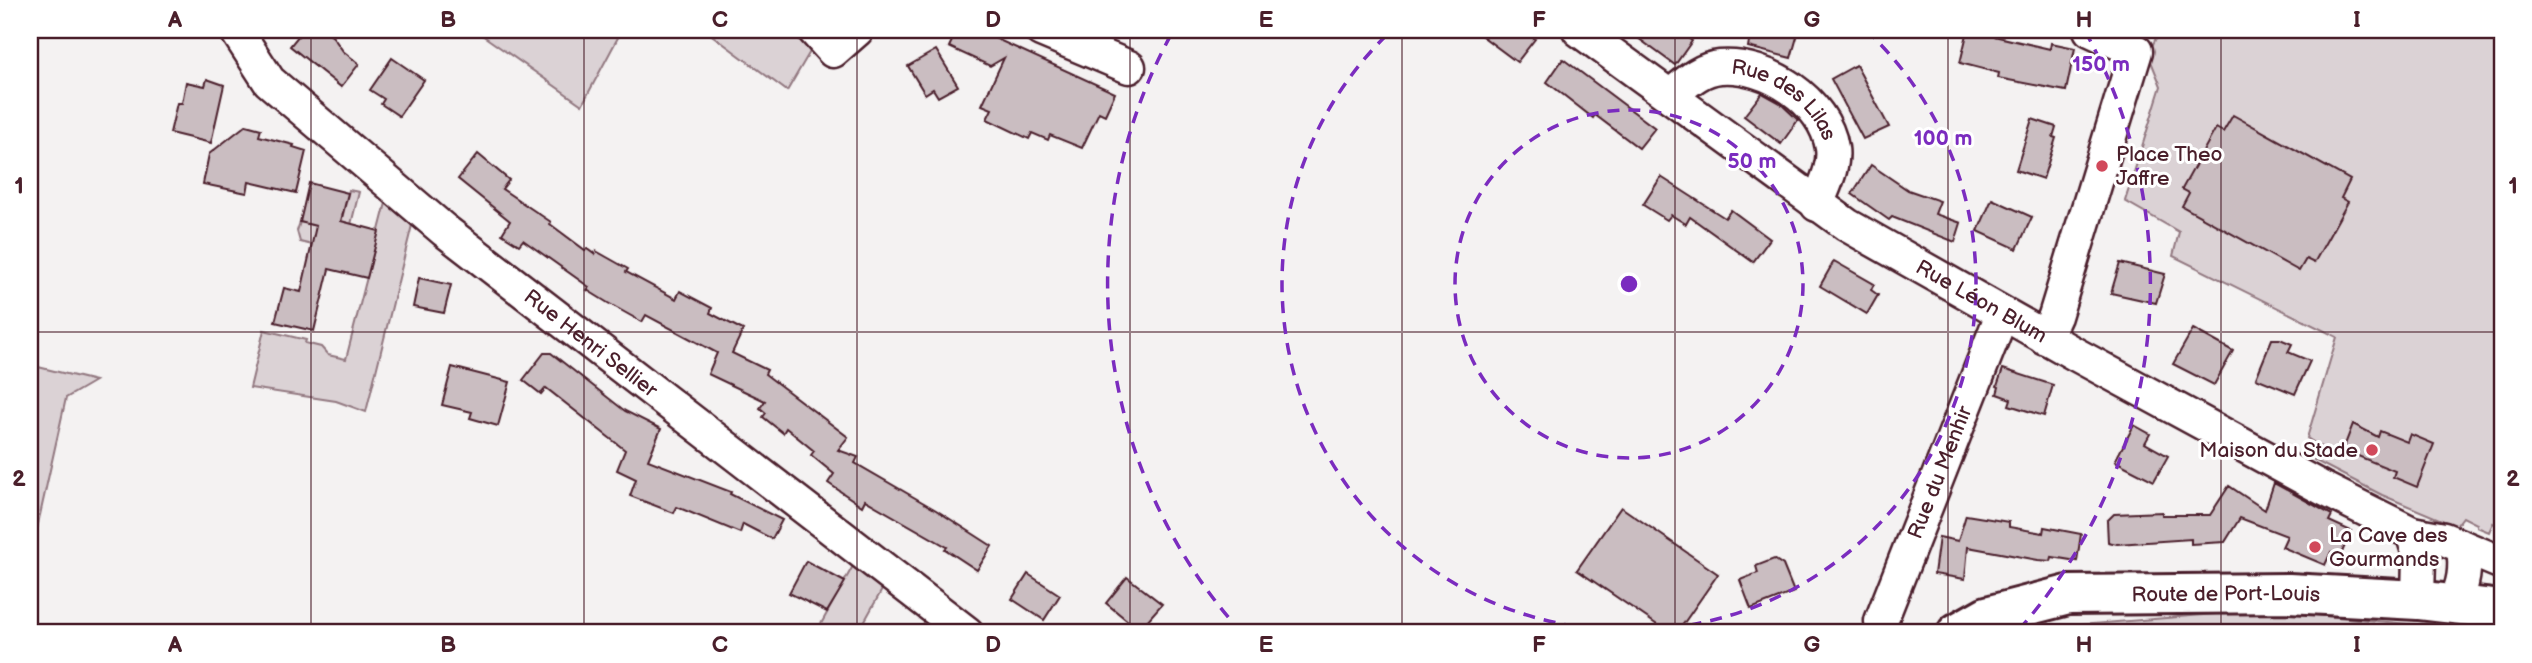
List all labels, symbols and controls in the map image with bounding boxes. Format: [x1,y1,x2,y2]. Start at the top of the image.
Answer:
text: A [167,6,183,34]
text: B [440,6,456,34]
text: C [712,6,728,34]
text: D [985,6,1001,34]
text: E [1259,6,1274,34]
text: F [1532,6,1546,34]
text: G [1804,6,1821,34]
text: H [2075,6,2093,34]
text: I [2353,6,2361,34]
text: 150 m [2072,52,2130,77]
street label: Rue des Lilas [1730,55,1842,144]
text: 100 m [1914,126,1972,151]
place label: Place Theo Jaffre [2116,142,2222,191]
text: 50 m [1728,149,1776,174]
marker: Place Theo Jaffre [2094,158,2110,174]
text: 1 [14,172,24,200]
text: 1 [2508,172,2518,200]
street label: Rue Léon Blum [1911,255,2051,348]
centre of rings [1617,272,1641,296]
street label: Rue Henri Sellier [519,284,663,403]
street label: Rue du Menhir [1903,402,1978,543]
place label: Maison du Stade [2199,438,2358,463]
marker: Maison du Stade [2364,442,2380,458]
text: 2 [12,465,26,493]
text: 2 [2506,465,2520,493]
place label: La Cave des Gourmands [2329,523,2448,572]
marker: La Cave des Gourmands [2307,539,2323,555]
street label: Route de Port-Louis [2131,581,2321,608]
text: A [167,631,183,659]
text: B [440,631,456,659]
text: C [712,631,728,659]
text: D [985,631,1001,659]
text: E [1259,631,1274,659]
text: F [1532,631,1546,659]
text: G [1804,631,1821,659]
text: H [2075,631,2093,659]
text: I [2353,631,2361,659]

